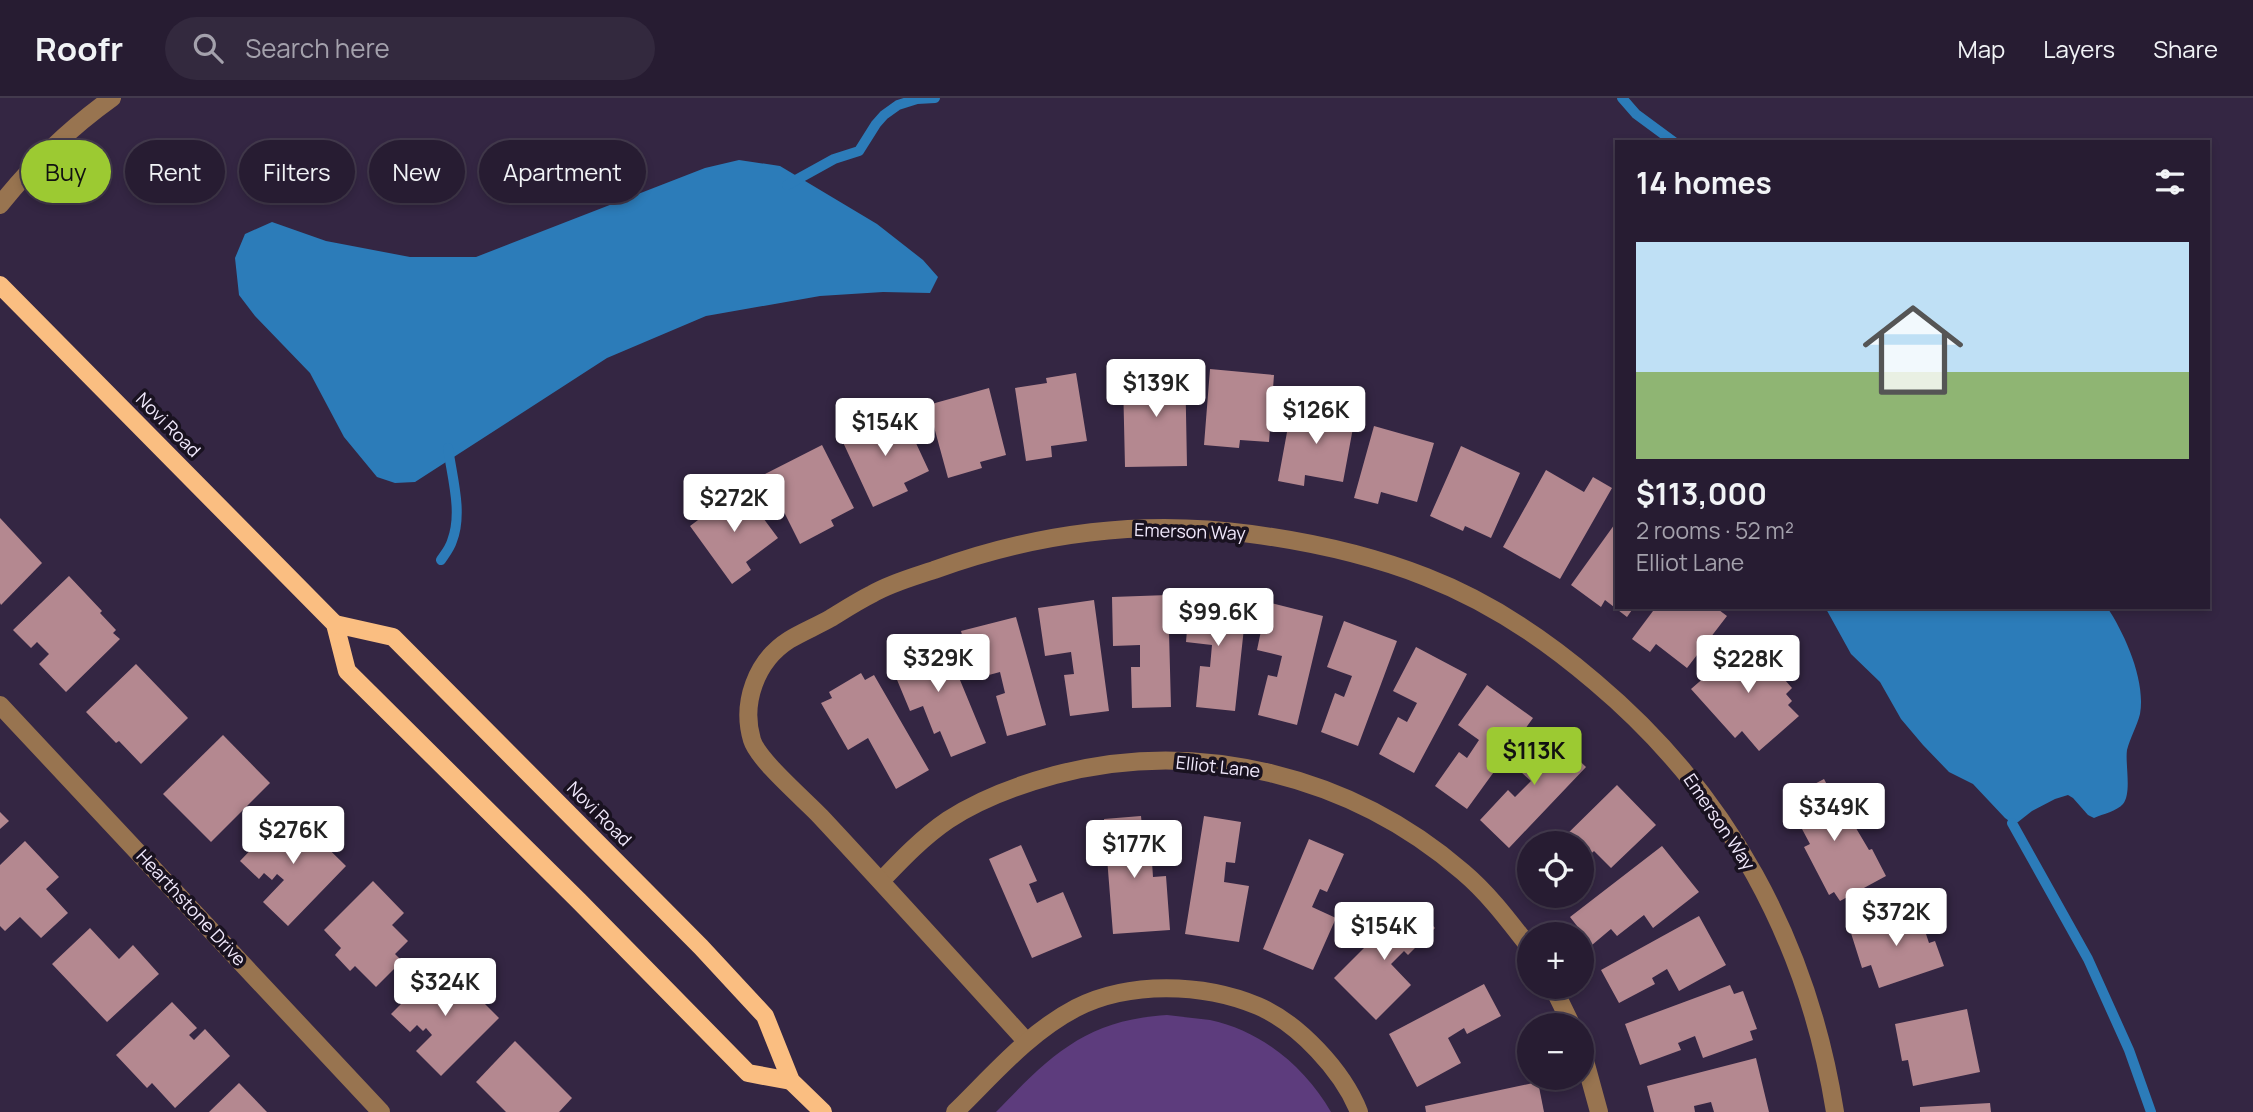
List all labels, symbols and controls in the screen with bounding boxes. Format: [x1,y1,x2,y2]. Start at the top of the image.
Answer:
search box [165,17,655,80]
text: Roofr [35,26,123,71]
icon: search [189,29,227,67]
text: Search here [245,30,390,66]
text: Map [1958,32,2005,65]
text: Layers [2043,32,2115,65]
text: Share [2153,32,2218,65]
chip: Buy [21,140,111,203]
chip: Rent [125,140,225,203]
chip: Filters [239,140,355,203]
chip: New [369,140,465,203]
chip: Apartment [479,140,646,203]
text: 14 homes [1636,162,1772,203]
icon: filters [2151,163,2189,201]
icon: home [1850,287,1976,413]
pin: $139K [1107,360,1205,419]
text: $139K [1122,366,1190,398]
pin: $126K [1267,386,1365,446]
street label: Novi Road [131,387,206,462]
text: $126K [1282,393,1350,425]
pin: $154K [836,398,934,458]
text: $154K [852,405,918,437]
text: $113,000 [1636,473,1767,514]
pin: $272K [685,474,783,534]
text: $272K [700,481,769,513]
text: 2 rooms · 52 m² [1636,514,1794,546]
street label: Emerson Way [1134,517,1247,545]
text: Elliot Lane [1636,546,1744,578]
pin: $99.6K [1161,588,1275,648]
text: $99.6K [1178,595,1258,627]
pin: $329K [889,634,987,694]
pin: $228K [1699,636,1797,695]
text: $329K [903,641,973,673]
text: $228K [1713,642,1783,674]
pin: $113K [1485,728,1583,787]
text: $113K [1503,734,1565,766]
street label: Elliot Lane [1175,750,1261,782]
street label: Emerson Way [1679,769,1761,875]
street label: Novi Road [562,776,637,851]
pin: $349K [1785,784,1883,843]
text: $349K [1799,790,1869,822]
pin: $276K [244,806,342,866]
text: $276K [258,813,328,845]
pin: $177K [1085,820,1183,880]
text: $177K [1102,827,1166,859]
map controls [1517,831,1594,1090]
button: locate [1517,831,1594,908]
street label: Hearthstone Drive [132,844,252,971]
pin: $372K [1847,888,1945,948]
text: $372K [1862,895,1930,927]
pin: $154K [1335,902,1433,962]
text: $154K [1351,909,1417,941]
button: + [1517,922,1594,999]
pin: $324K [396,958,494,1018]
text: $324K [410,965,480,997]
button: − [1517,1013,1594,1090]

